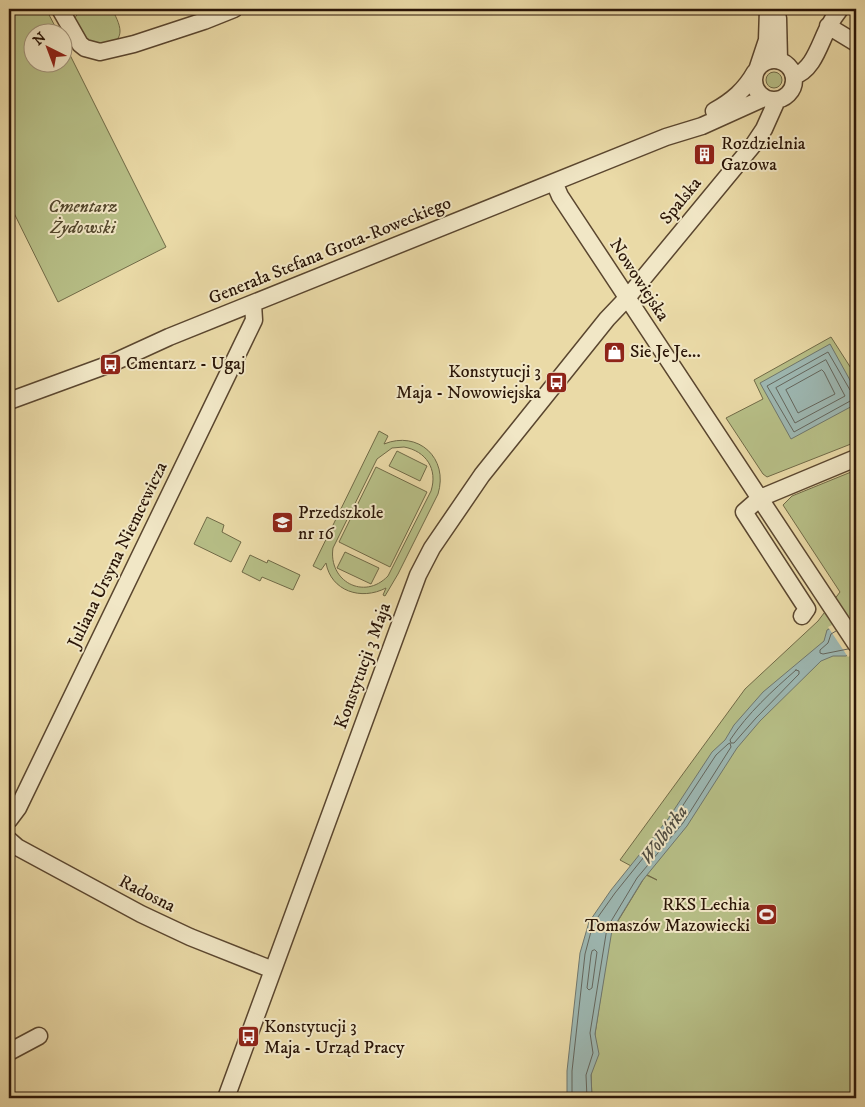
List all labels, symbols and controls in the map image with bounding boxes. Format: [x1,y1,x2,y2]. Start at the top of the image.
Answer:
north arrow [22,22,72,72]
text: N [30,28,51,50]
place label: Rozdzielnia Gazowa [721,133,806,176]
building icon: Rozdzielnia Gazowa [693,142,717,166]
street label: Spalska [655,173,707,229]
street label: Generała Stefana Grota-Roweckiego [206,192,455,310]
park label: Cmentarz Żydowski [48,196,118,239]
street label: Nowowiejska [604,235,674,326]
shop icon: Sie Je Je... [602,340,626,364]
place label: Sie Je Je... [630,341,701,363]
bus stop icon: Cmentarz - Ugaj [98,352,122,376]
place label: Cmentarz - Ugaj [126,353,245,375]
place label: Konstytucji 3 Maja - Nowowiejska [396,361,541,404]
bus stop icon: Konstytucji 3 Maja - Nowowiejska [545,370,569,394]
street label: Juliana Ursyna Niemcewicza [63,458,173,653]
place label: Przedszkole nr 16 [298,502,383,545]
school or university icon: Przedszkole nr 16 [270,511,294,535]
street label: Konstytucji 3 Maja [330,600,396,732]
water label: Wolbórka [635,801,693,869]
street label: Radosna [115,870,179,918]
place label: RKS Lechia Tomaszów Mazowiecki [585,894,750,937]
sports icon: RKS Lechia Tomaszów Mazowiecki [754,903,778,927]
place label: Konstytucji 3 Maja - Urząd Pracy [264,1016,405,1059]
bus stop icon: Konstytucji 3 Maja - Urząd Pracy [236,1025,260,1049]

